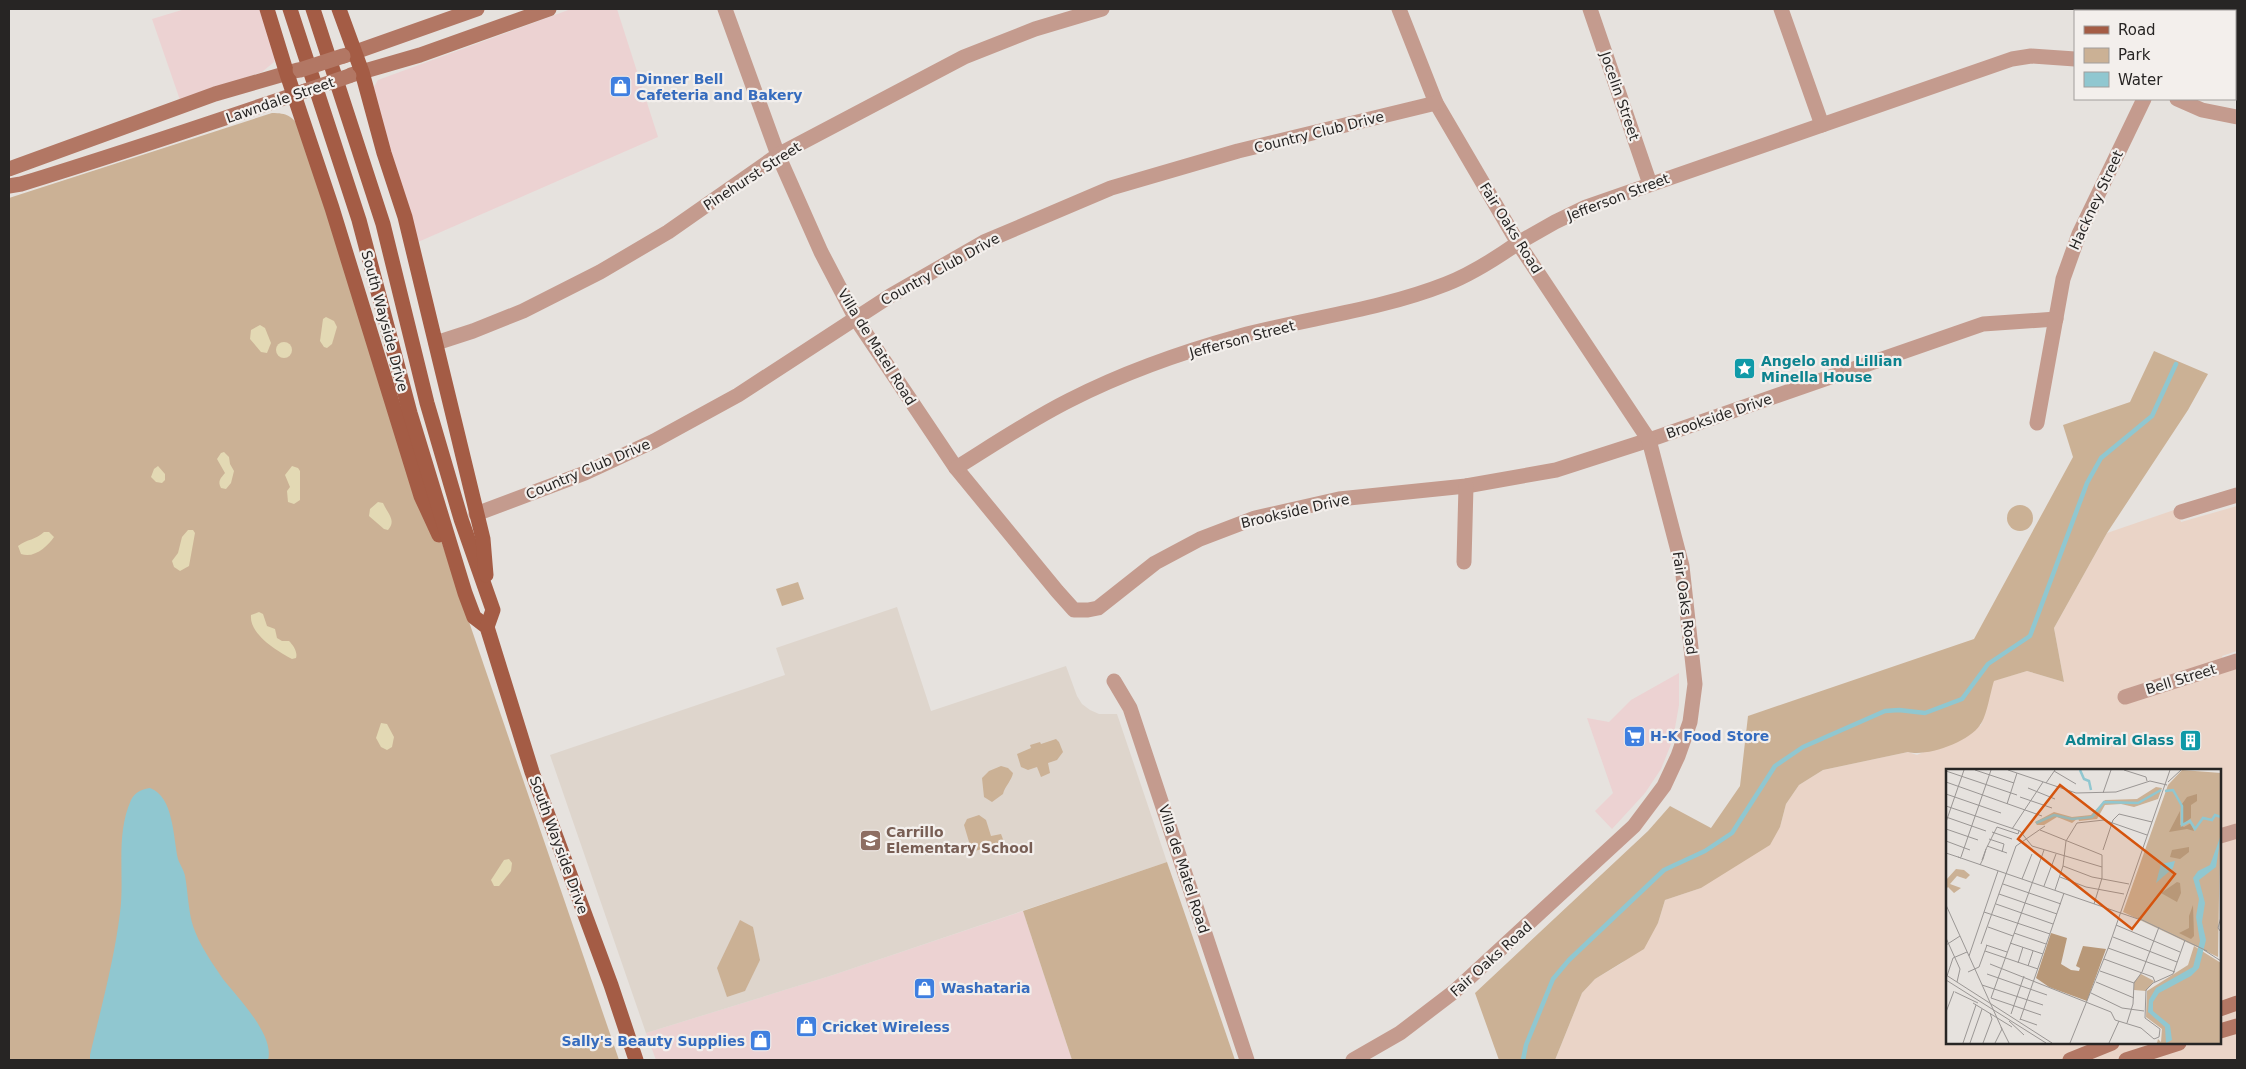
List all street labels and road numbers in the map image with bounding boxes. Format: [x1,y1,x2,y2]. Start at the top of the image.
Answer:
street label: Jocelin Street [1597,49,1643,143]
street label: Lawndale Street [224,74,337,126]
street label: Country Club Drive [1252,108,1386,156]
street label: Pinehurst Street [700,138,804,213]
street label: Hackney Street [2066,147,2126,252]
street label: Jefferson Street [1564,170,1672,224]
street label: Fair Oaks Road [1477,180,1545,276]
street label: Country Club Drive [878,230,1002,308]
street label: South Wayside Drive [358,249,412,393]
street label: Villa de Matel Road [835,286,919,408]
street label: Jefferson Street [1187,317,1297,361]
street label: Brookside Drive [1664,390,1774,442]
street label: Country Club Drive [524,436,652,502]
street label: Brookside Drive [1239,491,1351,531]
street label: Fair Oaks Road [1670,550,1700,656]
street label: Bell Street [2144,661,2219,697]
street label: South Wayside Drive [527,774,591,916]
street label: Villa de Matel Road [1156,803,1212,935]
street label: Fair Oaks Road [1447,918,1535,1000]

